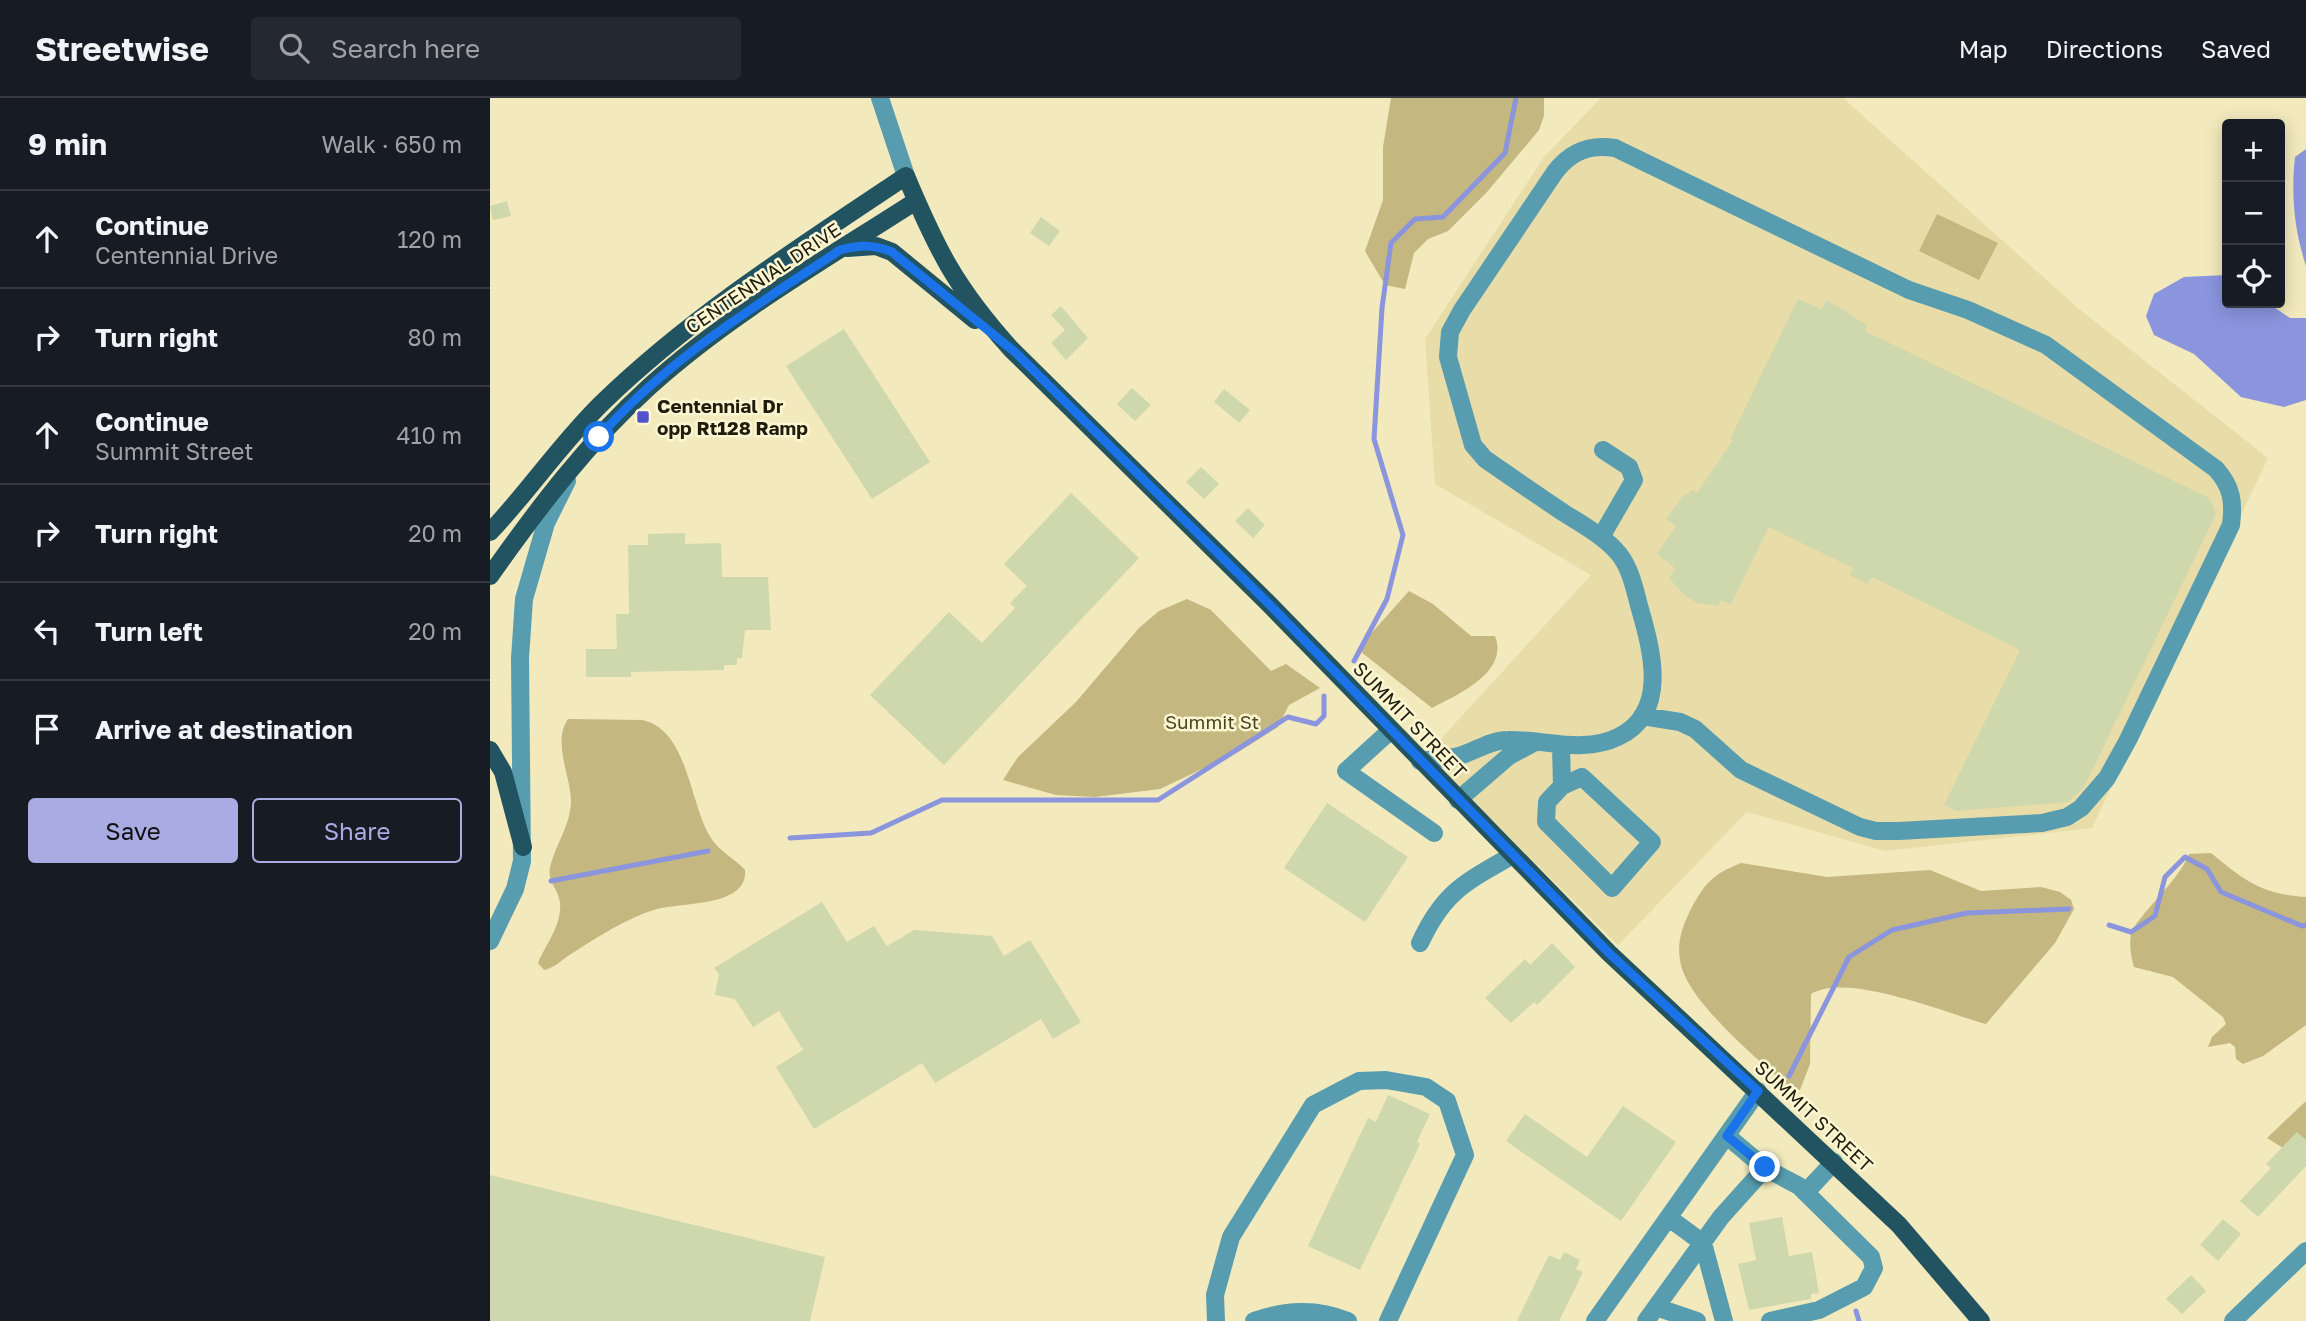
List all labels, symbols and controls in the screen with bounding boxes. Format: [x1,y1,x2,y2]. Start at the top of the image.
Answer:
search box [251,17,741,80]
text: Streetwise [35,29,209,68]
icon: search [275,29,313,67]
text: Search here [331,33,480,64]
text: Map [1959,34,2008,63]
text: Directions [2046,34,2163,63]
text: Saved [2201,34,2271,63]
map controls [2222,119,2285,308]
button: + [2222,119,2285,182]
text: 9 min [28,126,107,162]
text: Walk · 650 m [321,130,462,158]
button: − [2222,182,2285,245]
text: Continue [95,210,209,241]
street label: CENTENNIAL DRIVE [681,217,845,338]
icon: ahead [28,220,66,258]
text: 120 m [397,225,462,253]
text: Centennial Drive [95,241,278,269]
button: locate [2222,245,2285,308]
icon: right [28,318,66,356]
text: Turn right [95,322,218,353]
text: 80 m [408,323,462,351]
place label: Centennial Dr opp Rt128 Ramp [657,394,808,439]
text: Continue [95,406,209,437]
marker: Centennial Dr opp Rt128 Ramp [635,409,651,425]
icon: ahead [28,416,66,454]
text: 410 m [396,421,462,449]
route start [583,421,614,452]
text: Summit Street [95,437,254,465]
icon: right [28,514,66,552]
text: Turn right [95,518,218,549]
text: 20 m [408,519,462,547]
icon: left [28,612,66,650]
text: Turn left [95,616,203,647]
text: 20 m [408,617,462,645]
street label: SUMMIT STREET [1349,657,1472,783]
icon: arrive [28,710,66,748]
park label: Summit St [1165,710,1259,733]
text: Arrive at destination [95,714,353,745]
button: Save [28,798,238,863]
button: Share [252,798,462,863]
street label: SUMMIT STREET [1751,1055,1878,1176]
route end [1749,1151,1780,1182]

